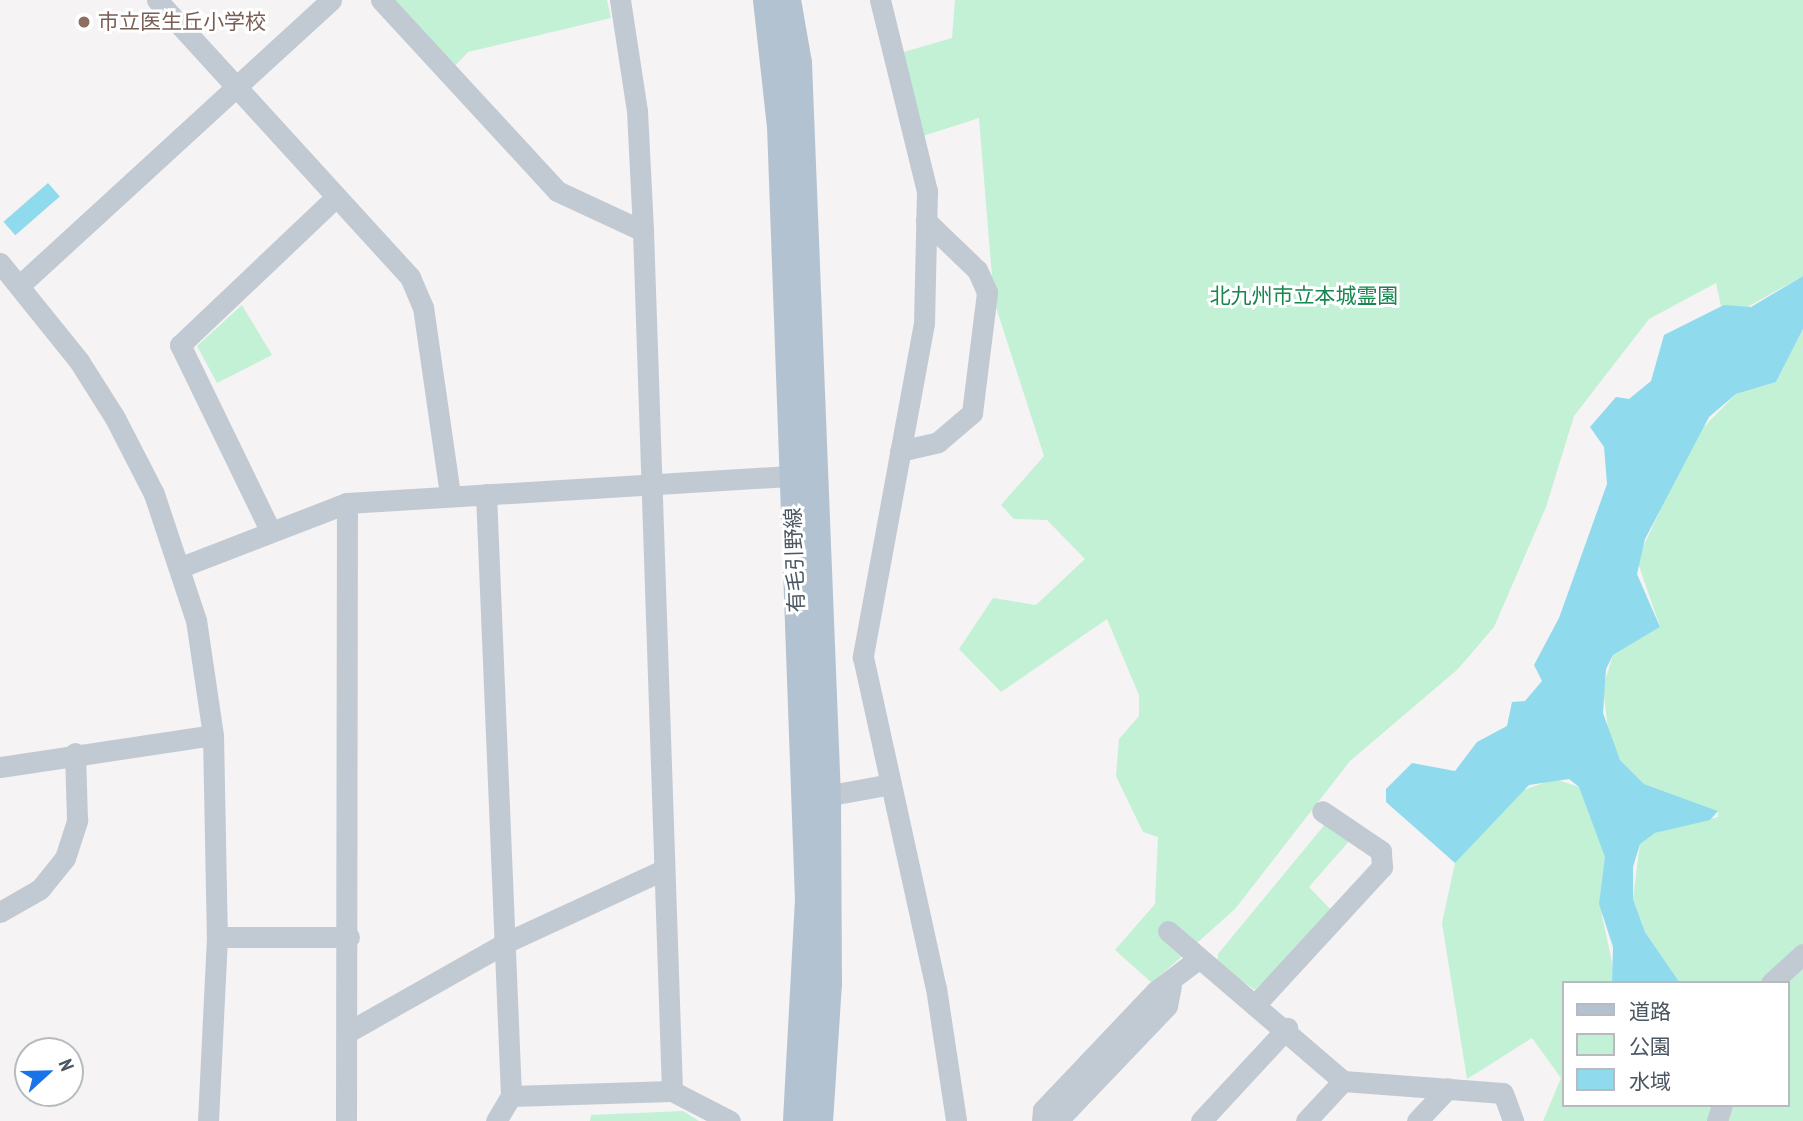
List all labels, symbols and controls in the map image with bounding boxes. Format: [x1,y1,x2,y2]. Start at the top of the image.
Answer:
place label: 市立医生丘小学校 [98,9,266,35]
marker: 市立医生丘小学校 [76,14,92,30]
park label: 北九州市立本城霊園 [1210,283,1398,309]
street label: 有毛引野線 [781,507,809,613]
legend [1562,981,1789,1107]
text: 道路 [1629,998,1671,1025]
text: 公園 [1629,1033,1671,1060]
north arrow [14,1037,84,1107]
text: N [54,1056,80,1074]
text: 水域 [1629,1068,1671,1095]

